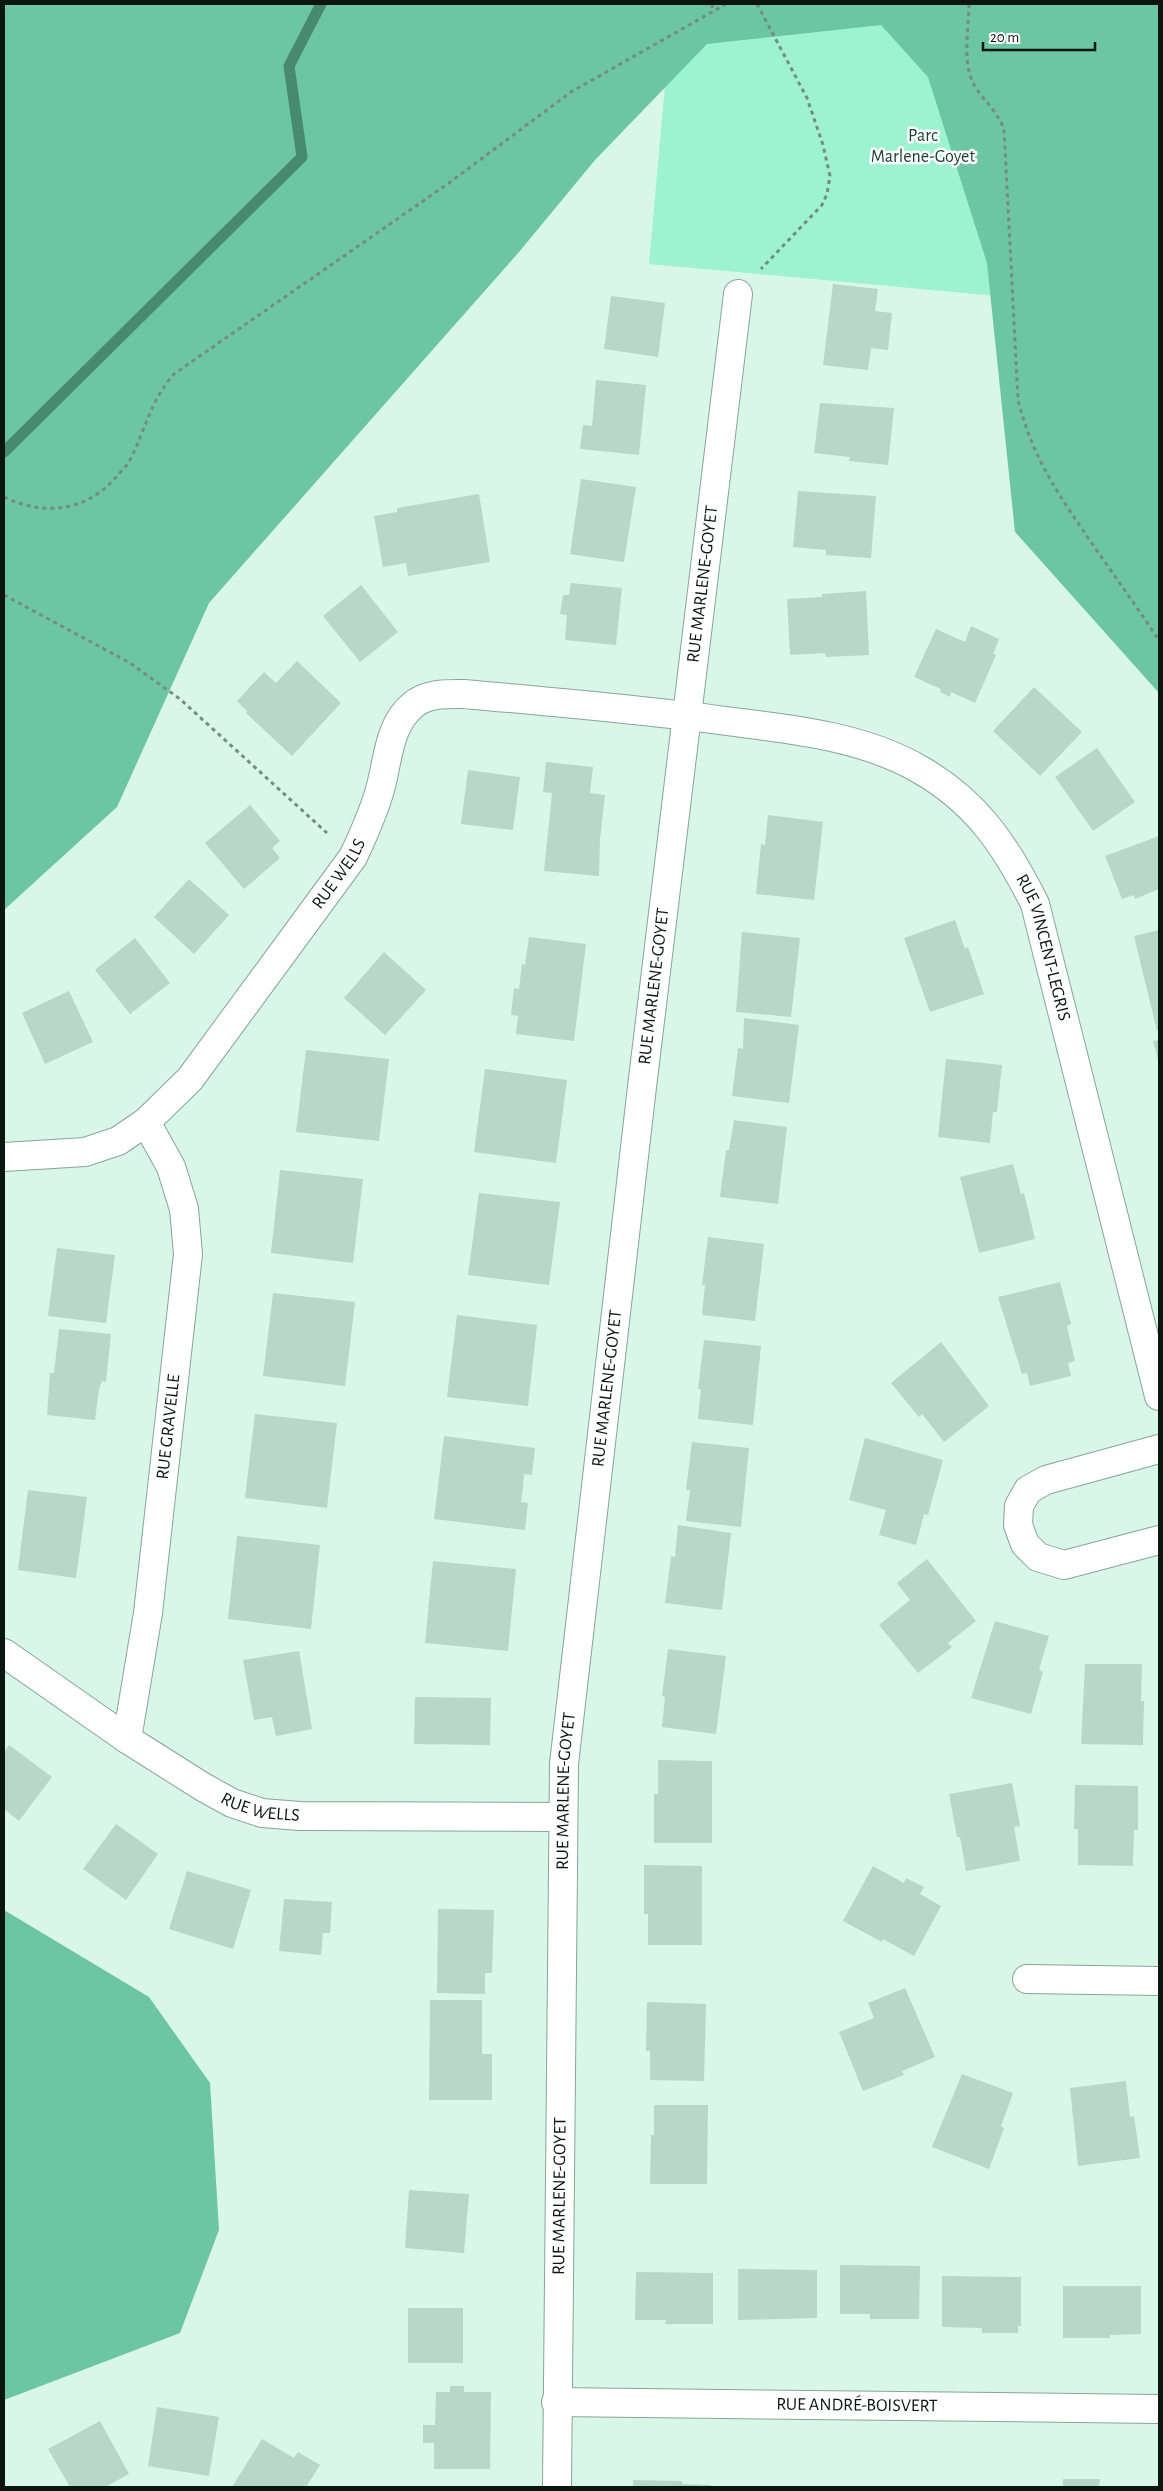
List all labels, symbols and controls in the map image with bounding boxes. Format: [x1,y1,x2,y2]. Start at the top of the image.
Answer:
scale bar [983,20,1096,52]
text: 20 m [990,30,1019,45]
park label: Parc Marlene-Goyet [871,127,975,166]
street label: RUE MARLENE-GOYET [684,504,721,664]
street label: RUE WELLS [309,836,369,912]
street label: RUE VINCENT-LEGRIS [1012,871,1073,1023]
street label: RUE MARLENE-GOYET [636,907,673,1066]
street label: RUE MARLENE-GOYET [589,1309,625,1468]
street label: RUE GRAVELLE [154,1373,184,1481]
street label: RUE MARLENE-GOYET [554,1711,579,1870]
street label: RUE WELLS [218,1790,300,1825]
street label: RUE MARLENE-GOYET [550,2117,570,2275]
street label: RUE ANDRÉ-BOISVERT [776,2393,938,2415]

